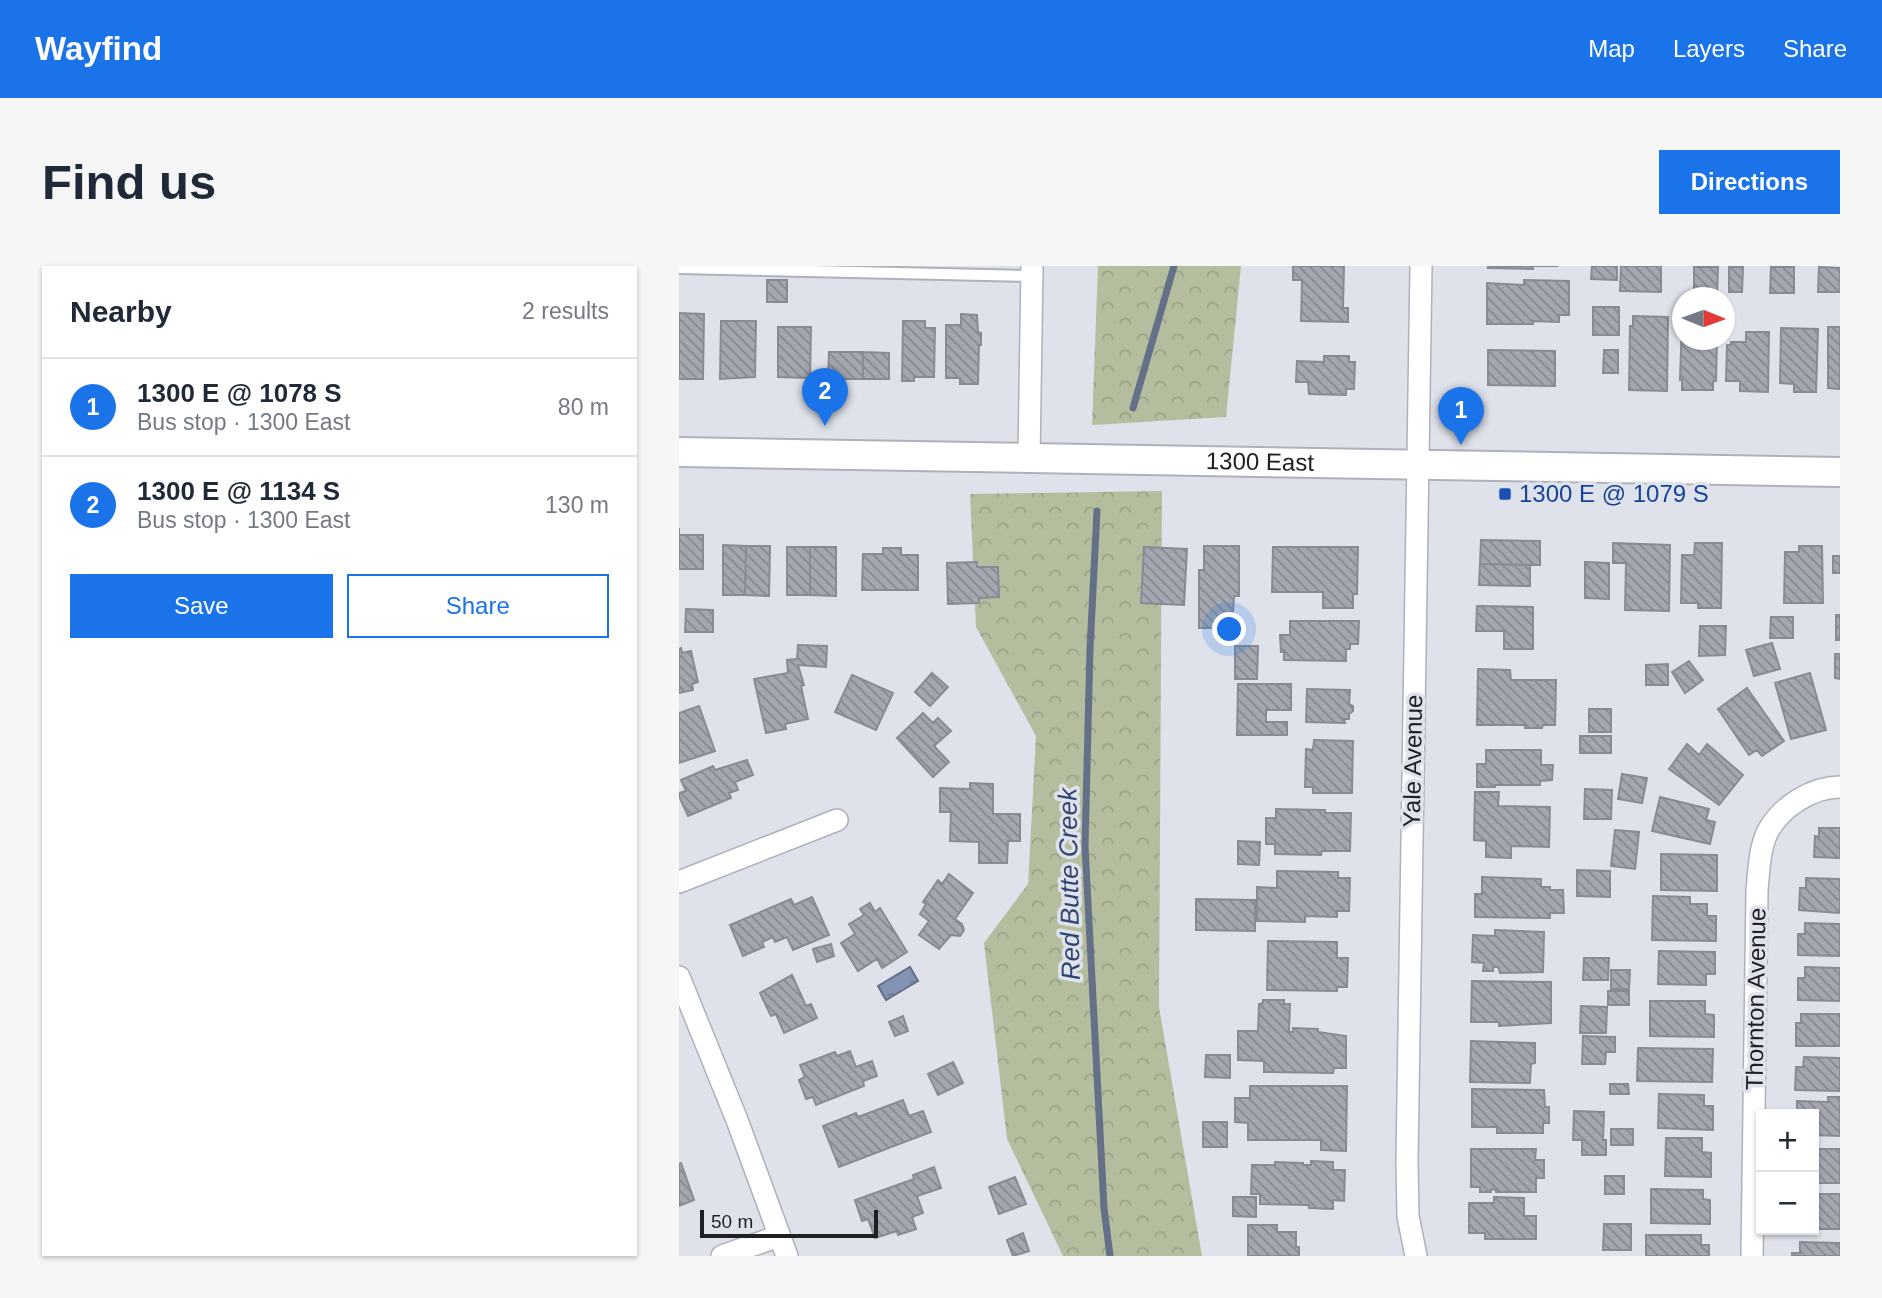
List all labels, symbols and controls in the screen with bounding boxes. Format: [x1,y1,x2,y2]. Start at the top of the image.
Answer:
text: Wayfind [35,30,162,67]
text: Map [1588,35,1635,62]
text: Layers [1673,35,1745,62]
text: Share [1783,35,1847,62]
button: Directions [1659,150,1840,214]
text: Find us [42,155,216,209]
north arrow [1672,287,1735,350]
text: Nearby [70,295,172,328]
text: 2 results [522,298,609,324]
pin: 2 [802,368,848,426]
text: 1300 E @ 1078 S [137,378,342,408]
pin: 1 [1438,387,1484,445]
text: 1 [87,394,99,420]
text: 80 m [558,394,609,420]
text: Bus stop · 1300 East [137,409,351,435]
street label: 1300 East [1206,447,1315,476]
text: 1300 E @ 1134 S [137,476,340,506]
place label: 1300 E @ 1079 S [1519,480,1709,507]
marker: 1300 E @ 1079 S [1497,486,1513,502]
text: 2 [87,492,99,518]
text: 130 m [545,492,609,518]
text: Bus stop · 1300 East [137,507,351,533]
button: Save [70,574,333,638]
button: Share [347,574,609,638]
your location [1212,612,1246,646]
street label: Yale Avenue [1398,694,1427,827]
water label: Red Butte Creek [1052,786,1086,980]
street label: Thornton Avenue [1740,908,1771,1090]
map controls [1756,1109,1819,1235]
button: + [1756,1109,1819,1172]
button: − [1756,1172,1819,1235]
scale bar [700,1207,879,1239]
text: 50 m [711,1211,753,1232]

